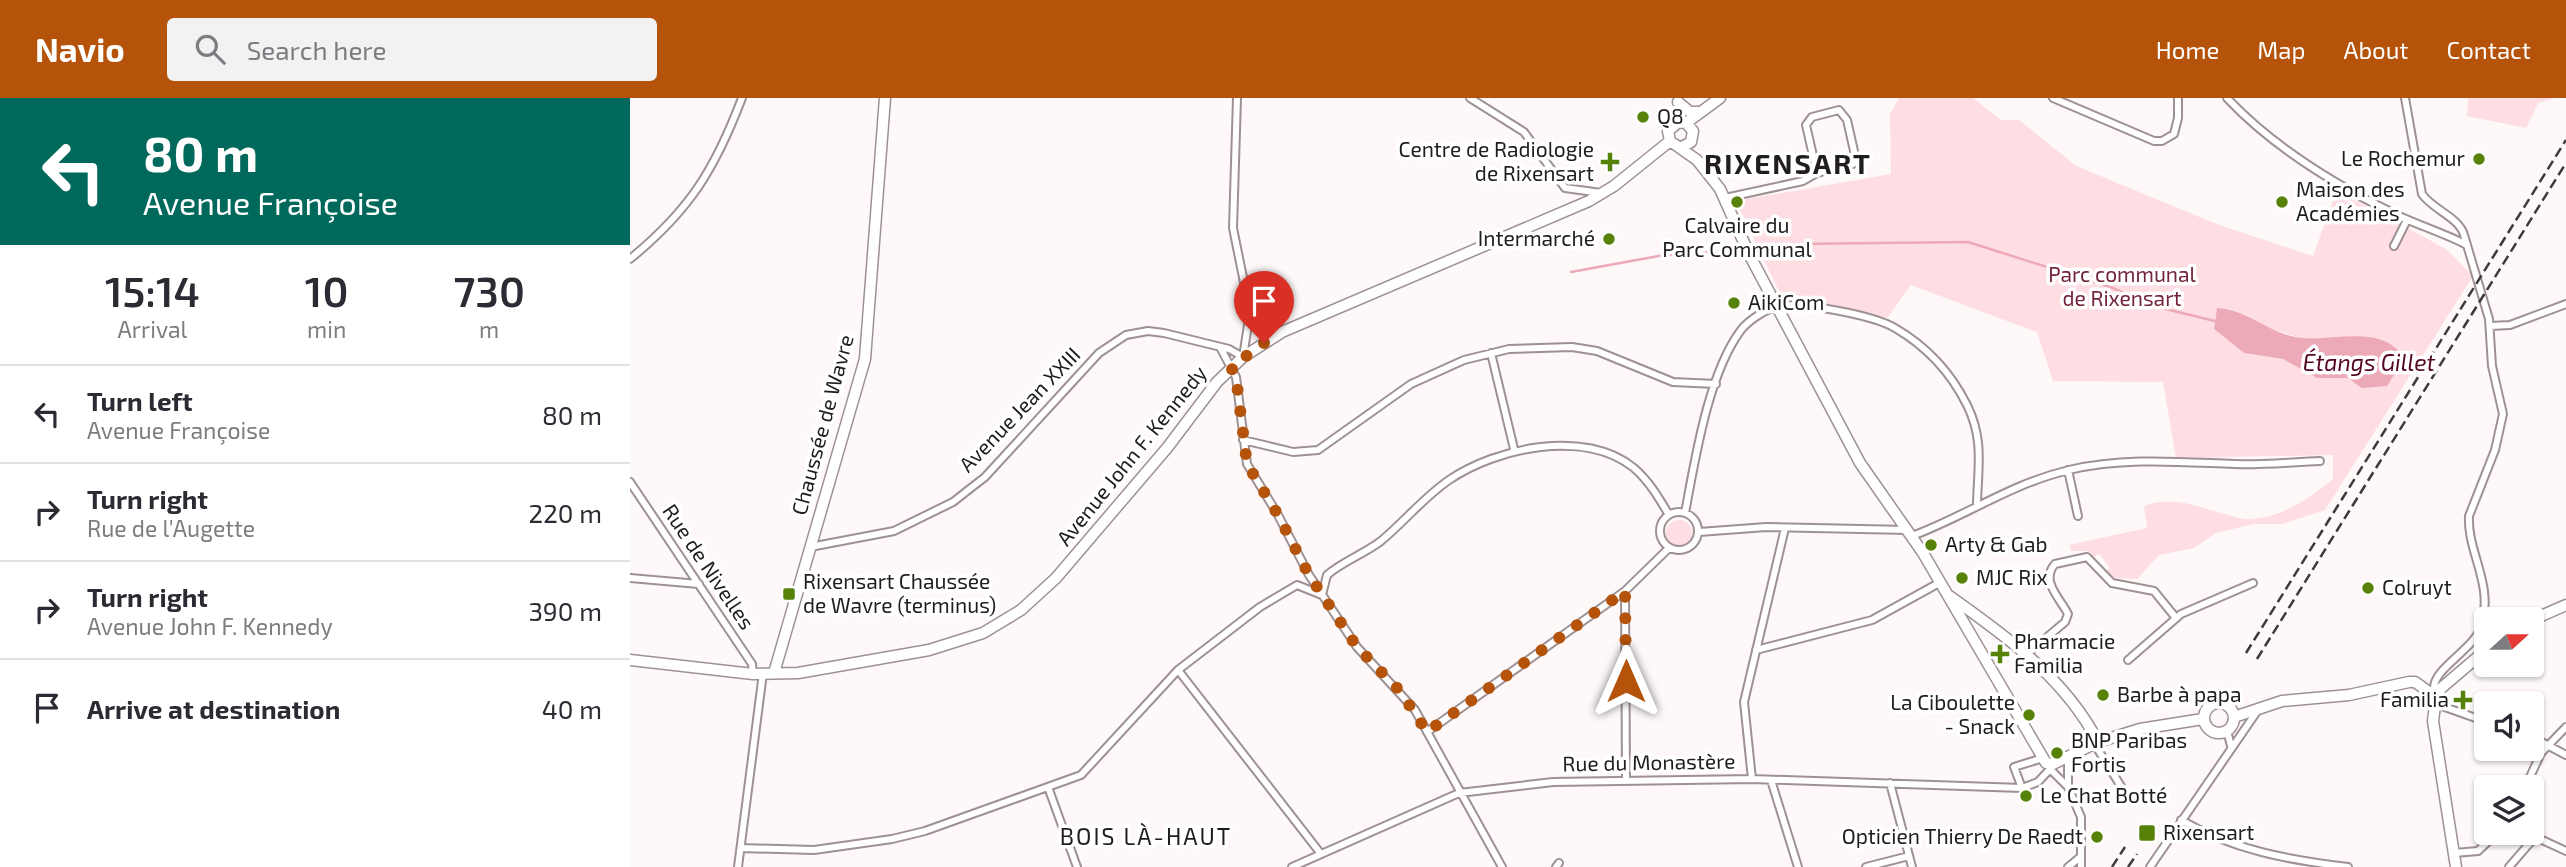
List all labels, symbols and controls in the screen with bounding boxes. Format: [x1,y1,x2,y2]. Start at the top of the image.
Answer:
search box [167,18,657,81]
text: Navio [35,29,125,69]
icon: search [191,30,229,68]
text: Search here [247,34,386,65]
text: Home [2156,35,2219,64]
text: Map [2257,35,2305,64]
text: About [2343,35,2409,64]
text: Contact [2447,35,2531,64]
place label: Q8 [1657,103,1684,129]
marker: Q8 [1635,109,1651,125]
text: 80 m [143,123,258,182]
icon: left [28,126,119,217]
place label: Centre de Radiologie de Rixensart [1398,136,1594,185]
place label: Le Rochemur [2341,145,2466,170]
district label: RIXENSART [1704,146,1872,180]
marker: Le Rochemur [2471,151,2487,167]
marker: Centre de Radiologie de Rixensart [1600,152,1620,172]
place label: Maison des Académies [2296,176,2405,225]
text: Avenue Françoise [143,183,398,221]
marker: Calvaire du Parc Communal [1729,194,1745,210]
marker: Maison des Académies [2274,194,2290,210]
place label: Calvaire du Parc Communal [1662,212,1813,261]
place label: Intermarché [1478,225,1595,250]
marker: Intermarché [1601,231,1617,247]
park label: Parc communal de Rixensart [2048,261,2197,310]
text: 15:14 [105,265,200,315]
text: 10 [305,265,348,315]
text: 730 [453,265,525,315]
pin [1234,271,1294,343]
icon: arrive [1245,282,1283,320]
place label: AikiCom [1748,289,1824,314]
marker: AikiCom [1726,295,1742,311]
text: Arrival [117,315,187,343]
text: min [307,315,346,343]
text: m [479,315,499,343]
street label: Chaussée de Wavre [785,332,858,518]
street label: Avenue Jean XXIII [953,341,1085,476]
water label: Étangs Gillet [2303,348,2436,376]
street label: Avenue John F. Kennedy [1051,360,1211,550]
text: Turn left [87,385,193,416]
icon: left [28,395,66,433]
text: 80 m [542,399,602,430]
text: Avenue Françoise [87,416,270,444]
text: Turn right [87,483,208,514]
icon: right [28,493,66,531]
text: 220 m [529,497,602,528]
street label: Rue de Nivelles [658,499,760,634]
text: Rue de l'Augette [87,514,255,542]
place label: Arty & Gab [1945,531,2047,556]
marker: Arty & Gab [1923,537,1939,553]
place label: MJC Rix [1976,564,2047,589]
place label: Rixensart Chaussée de Wavre (terminus) [803,568,996,617]
marker: MJC Rix [1954,570,1970,586]
place label: Colruyt [2382,574,2452,599]
marker: Colruyt [2360,580,2376,596]
text: Turn right [87,581,208,612]
marker: Rixensart Chaussée de Wavre (terminus) [781,586,797,602]
icon: right [28,591,66,629]
text: 390 m [528,595,602,626]
north arrow [2474,607,2544,677]
map controls [2474,607,2544,845]
text: Avenue John F. Kennedy [87,612,333,640]
place label: Pharmacie Familia [2014,628,2115,677]
position arrow [1589,644,1663,718]
marker: Pharmacie Familia [1992,646,2008,662]
place label: Barbe à papa [2117,681,2242,706]
place label: Familia [2380,686,2449,711]
marker: Barbe à papa [2095,687,2111,703]
icon: arrive [28,689,66,727]
place label: La Ciboulette - Snack [1890,689,2015,738]
button: sound [2474,691,2544,761]
marker: Familia [2455,692,2471,708]
text: Arrive at destination [87,693,340,724]
text: 40 m [542,693,602,724]
marker: La Ciboulette - Snack [2021,707,2037,723]
place label: BNP Paribas Fortis [2071,727,2187,776]
marker: BNP Paribas Fortis [2049,745,2065,761]
street label: Rue du Monastère [1562,747,1736,776]
button: layers [2474,775,2544,845]
place label: Le Chat Botté [2040,782,2167,807]
marker: Le Chat Botté [2018,788,2034,804]
place label: Rixensart [2163,819,2254,844]
district label: BOIS LÀ-HAUT [1060,822,1232,850]
place label: Opticien Thierry De Raedt [1842,823,2083,848]
marker: Rixensart [2137,823,2157,843]
marker: Opticien Thierry De Raedt [2089,829,2105,845]

